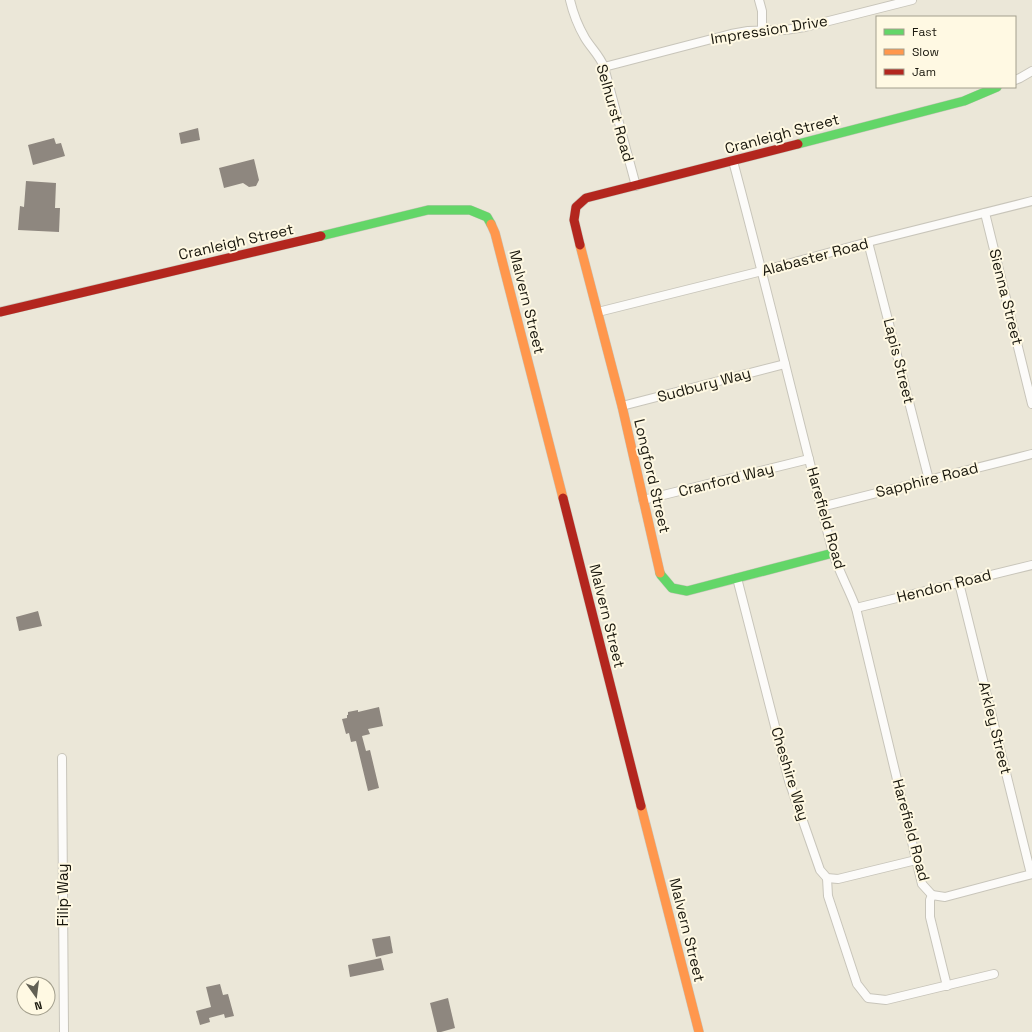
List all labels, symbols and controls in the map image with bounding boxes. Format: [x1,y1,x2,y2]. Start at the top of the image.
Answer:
street label: Impression Drive [709,11,829,48]
legend [876,16,1016,88]
text: Fast [912,24,937,40]
text: Slow [912,44,939,60]
street label: Selhurst Road [592,62,639,164]
text: Jam [912,64,936,80]
street label: Cranleigh Street [723,109,841,158]
street label: Cranleigh Street [176,219,295,264]
street label: Alabaster Road [760,233,870,280]
street label: Sienna Street [985,247,1028,347]
street label: Malvern Street [505,248,550,356]
street label: Lapis Street [880,316,919,406]
street label: Sudbury Way [655,363,753,406]
street label: Longford Street [630,417,675,535]
street label: Cranford Way [676,458,776,501]
street label: Sapphire Road [874,458,980,501]
street label: Harefield Road [803,465,850,571]
street label: Malvern Street [585,562,630,670]
street label: Hendon Road [895,565,993,606]
street label: Arkley Street [975,680,1016,776]
street label: Cheshire Way [767,725,814,823]
street label: Harefield Road [889,777,934,883]
street label: Filip Way [53,863,72,927]
street label: Malvern Street [665,876,710,984]
north arrow [16,976,56,1016]
text: N [33,998,44,1013]

